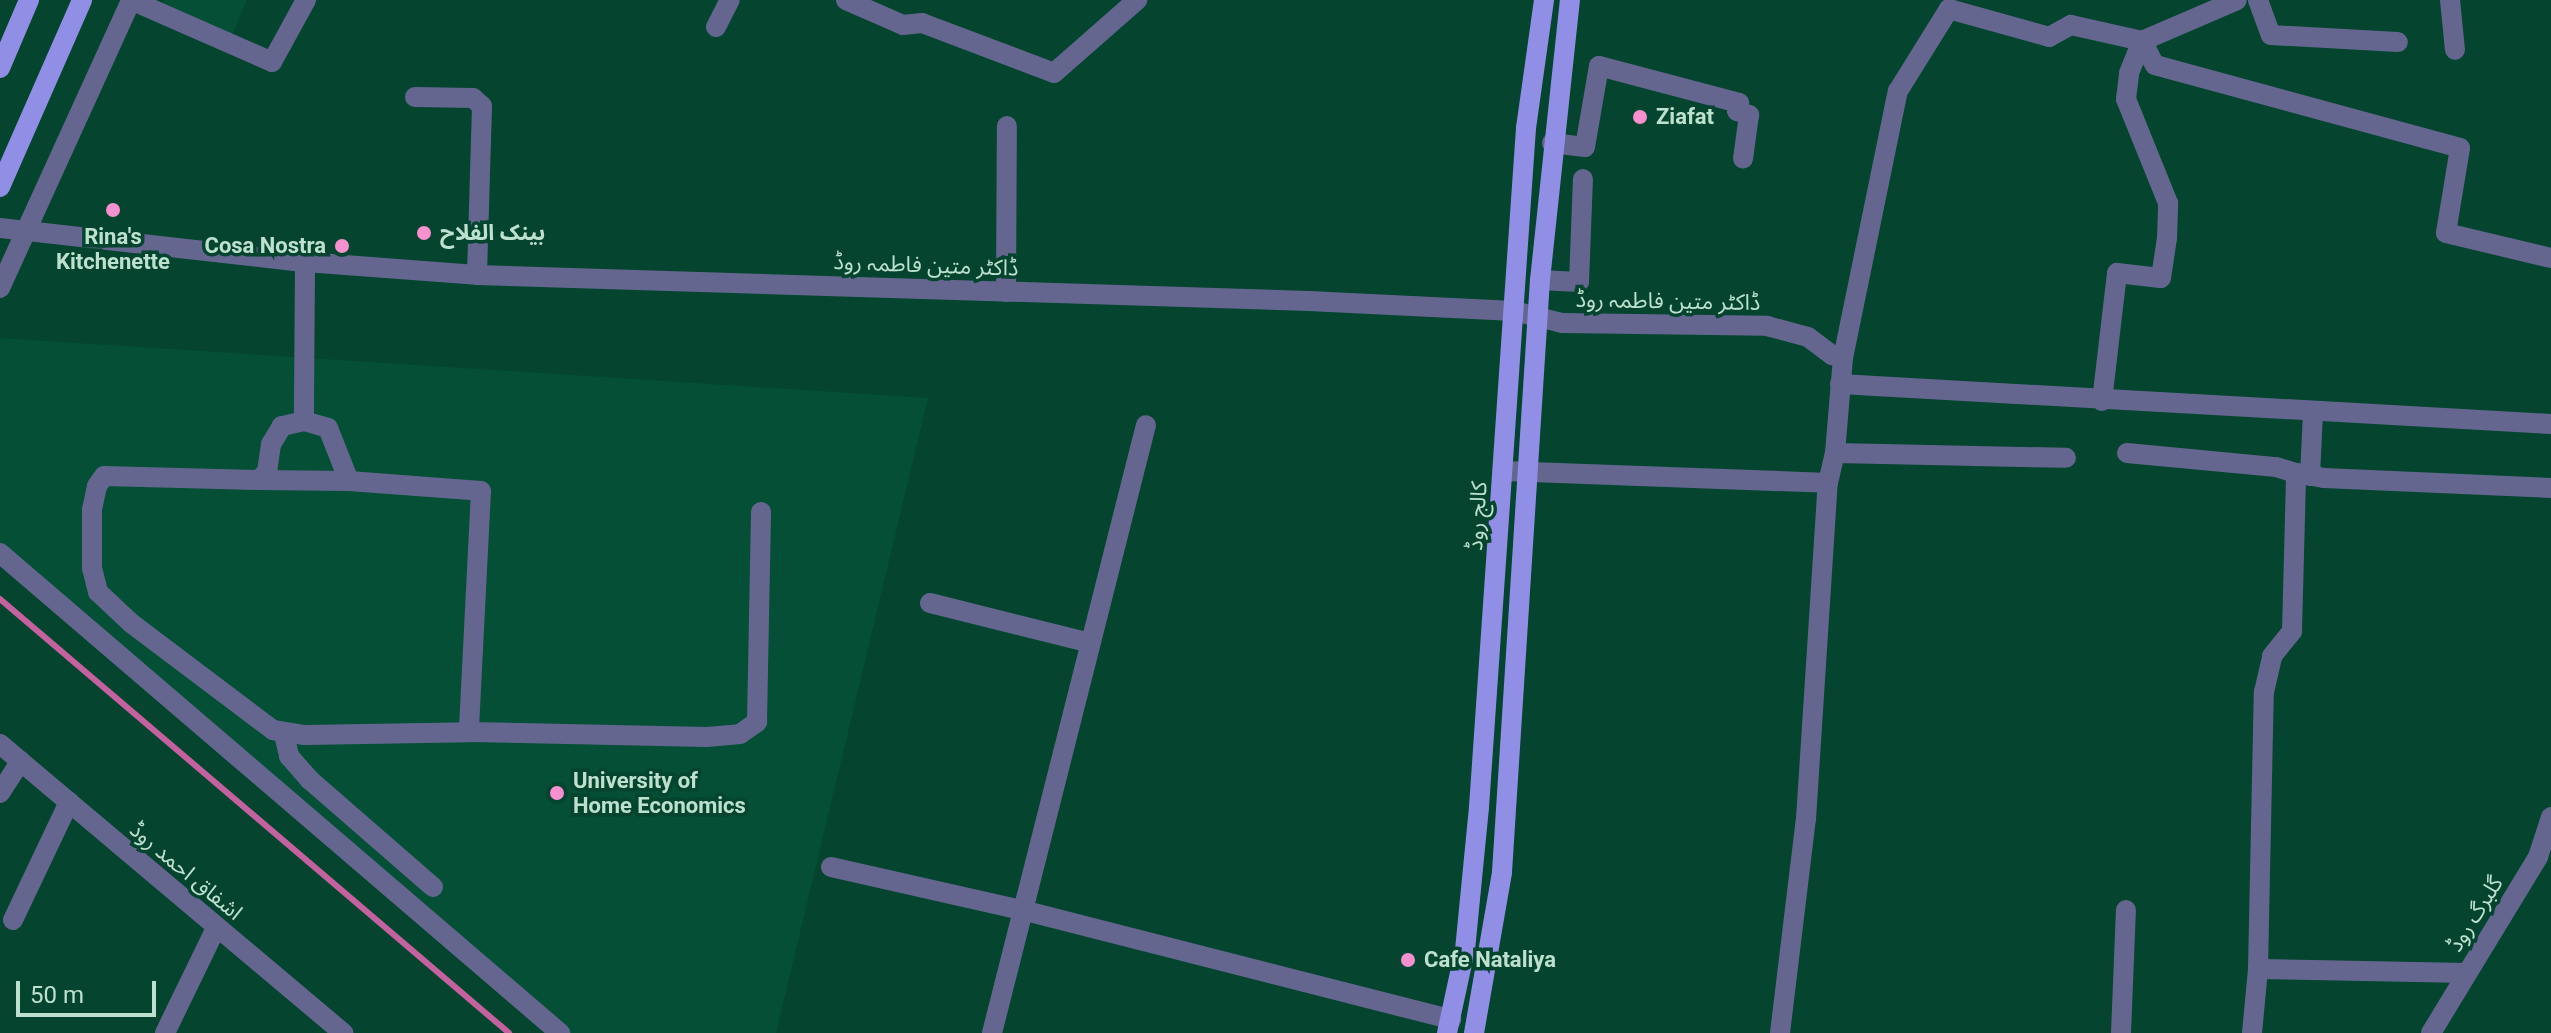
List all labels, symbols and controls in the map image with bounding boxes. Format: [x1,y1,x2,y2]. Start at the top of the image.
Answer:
place label: Ziafat [1656,104,1714,130]
marker: Ziafat [1631,108,1649,126]
marker: Rina's Kitchenette [104,201,122,219]
place label: بینک الفلاح [440,220,545,246]
place label: Rina's Kitchenette [56,223,170,274]
marker: بینک الفلاح [415,224,433,242]
place label: Cosa Nostra [204,233,326,259]
marker: Cosa Nostra [333,237,351,255]
street label: ڈاکٹر متین فاطمہ روڈ [833,249,1019,281]
street label: ڈاکٹر متین فاطمہ روڈ [1575,286,1761,316]
street label: کالج روڈ [1461,481,1493,551]
place label: University of Home Economics [573,767,746,818]
marker: University of Home Economics [548,784,566,802]
street label: اشفاق احمد روڈ [124,816,248,926]
street label: گلبرگ روڈ [2441,871,2509,957]
place label: Cafe Nataliya [1424,947,1556,973]
marker: Cafe Nataliya [1399,951,1417,969]
scale bar [20,965,160,1015]
text: 50 m [30,981,84,1009]

